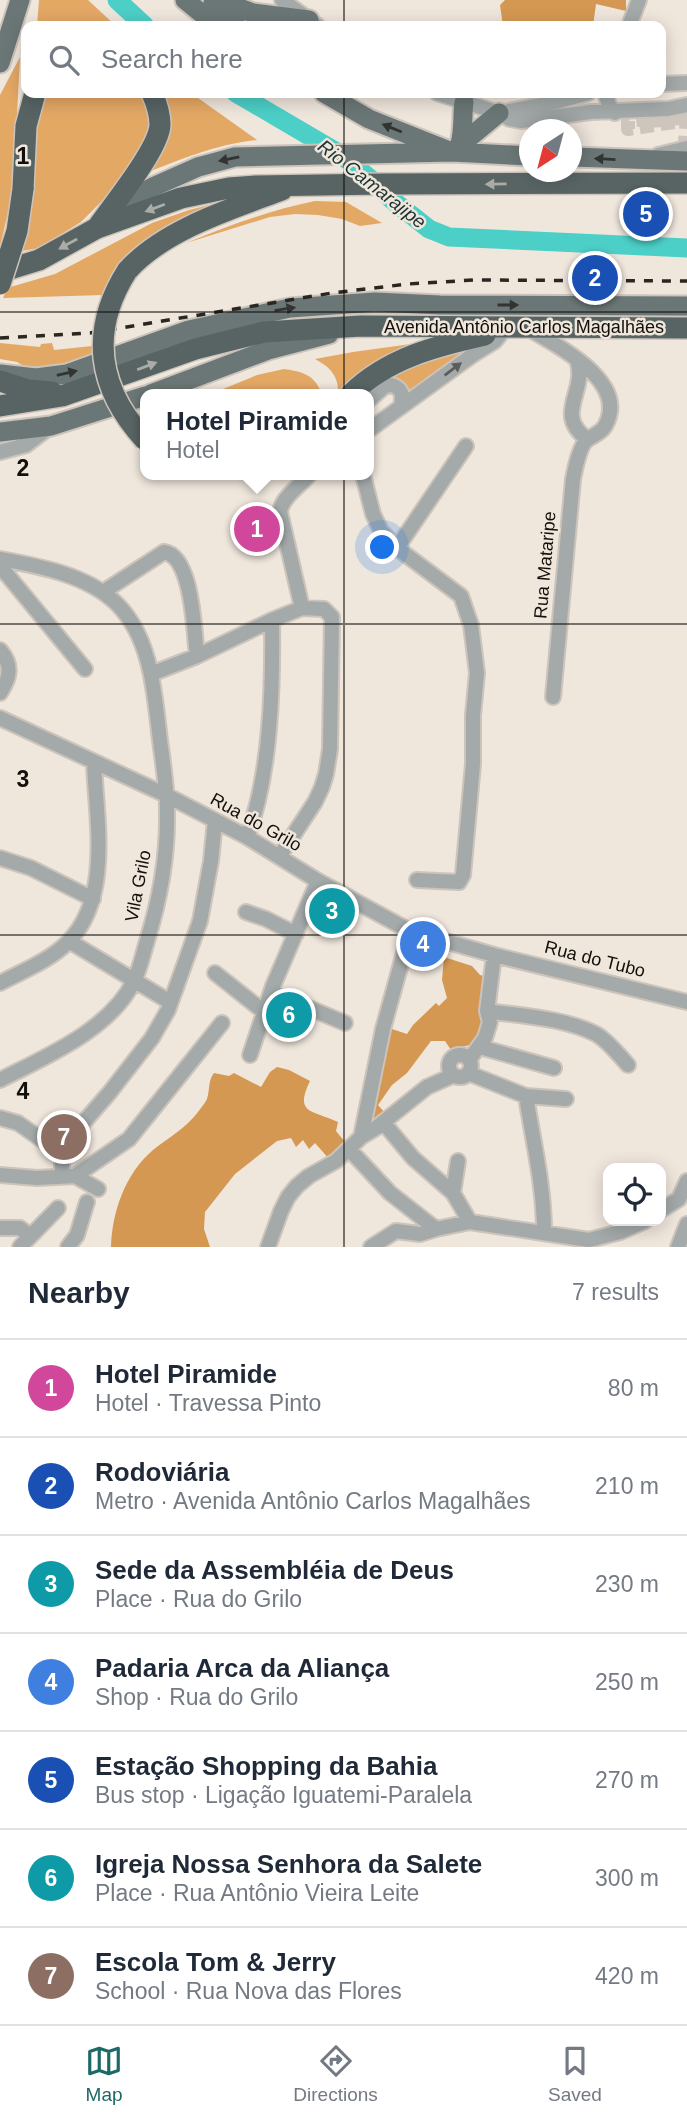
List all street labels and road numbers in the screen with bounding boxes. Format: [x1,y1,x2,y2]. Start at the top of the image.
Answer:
street label: Avenida Antônio Carlos Magalhães [384,317,664,337]
street label: Rua Mataripe [530,510,560,620]
street label: Rua do Grilo [207,789,305,855]
street label: Vila Grilo [121,848,155,924]
street label: Rua do Tubo [543,937,647,981]

